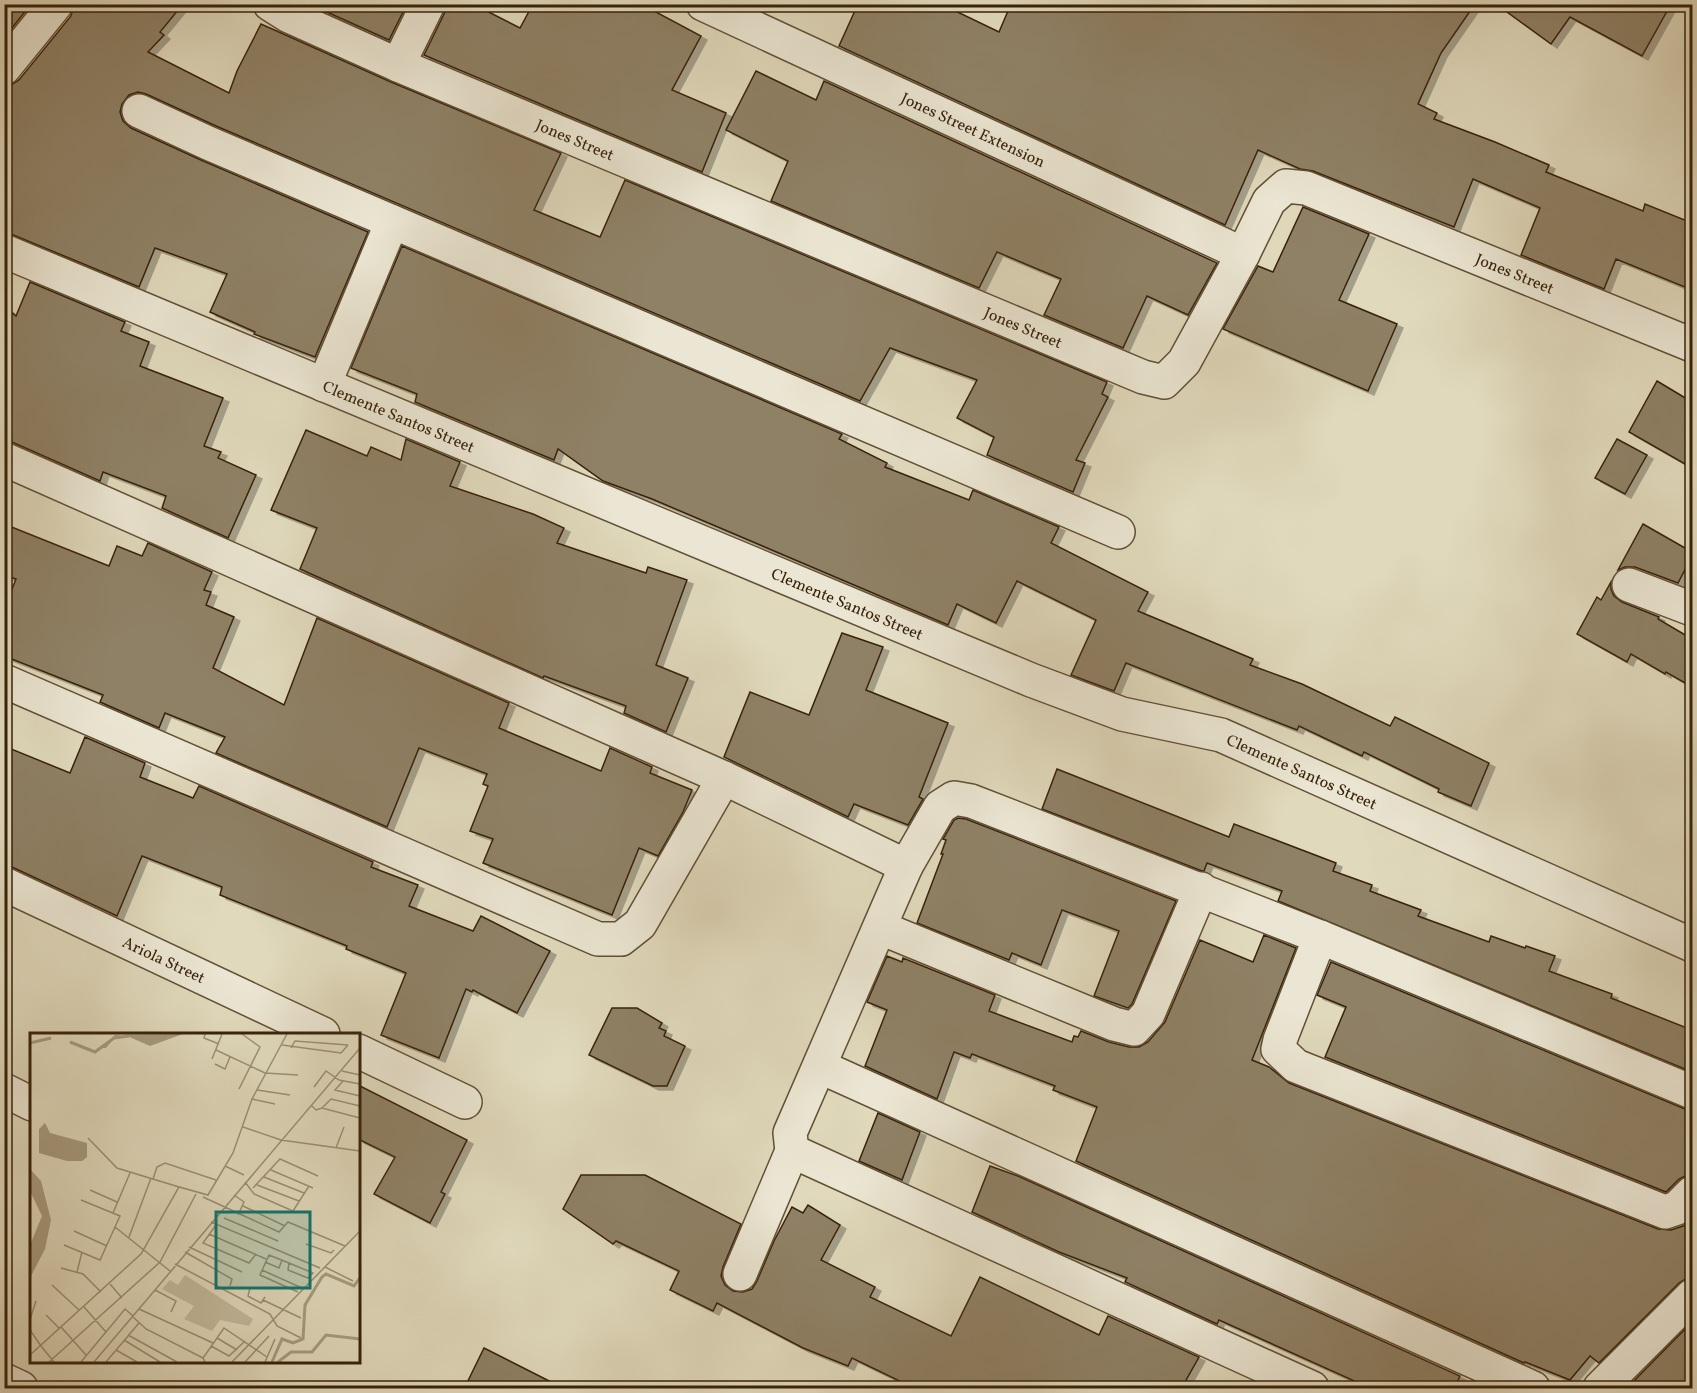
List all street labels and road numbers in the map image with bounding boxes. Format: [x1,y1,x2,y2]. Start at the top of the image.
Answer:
street label: Jones Street Extension [897,88,1048,174]
street label: Jones Street [532,115,617,167]
street label: Jones Street [1472,249,1557,301]
street label: Jones Street [980,303,1065,355]
street label: Clemente Santos Street [319,376,478,459]
street label: Clemente Santos Street [767,564,926,647]
street label: Clemente Santos Street [1222,730,1380,816]
street label: Ariola Street [118,932,209,990]

